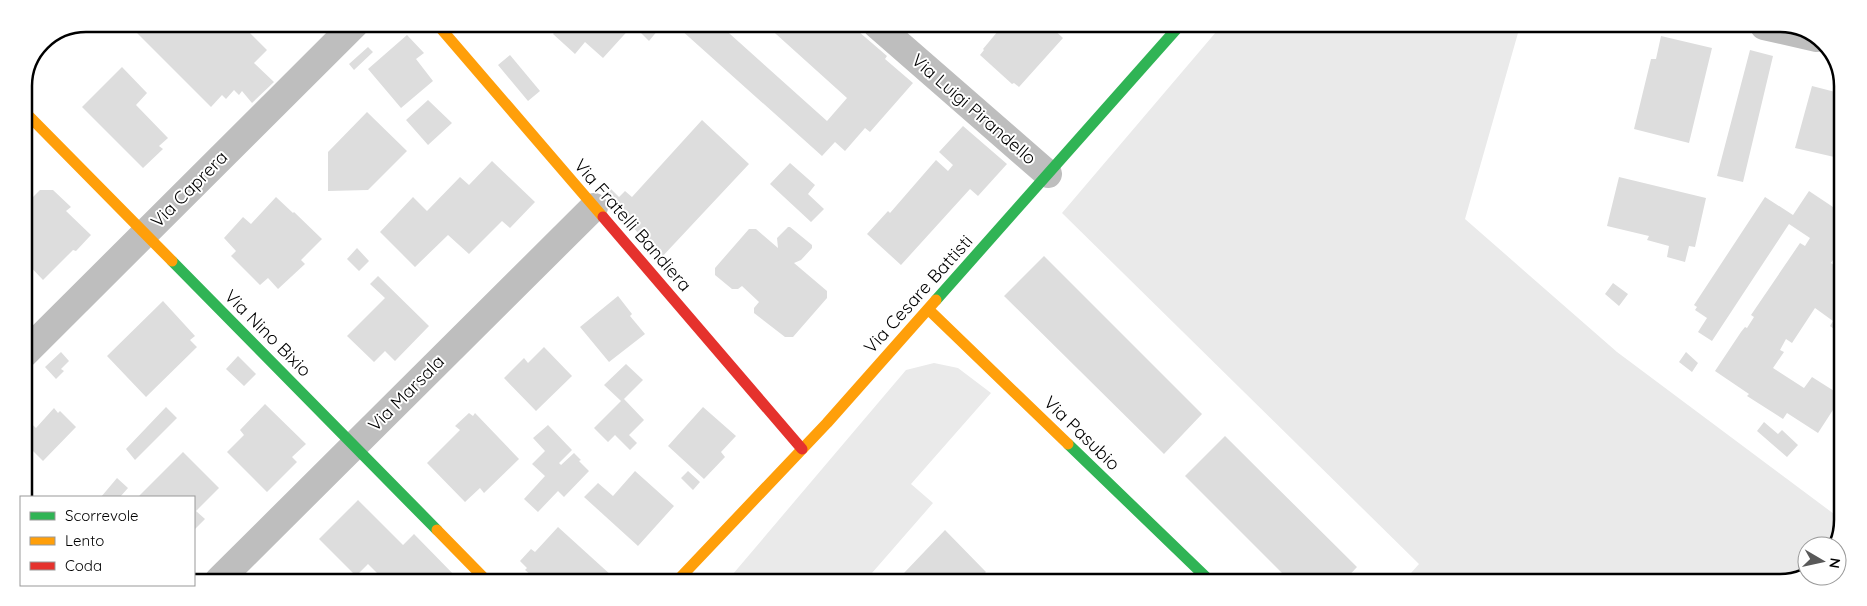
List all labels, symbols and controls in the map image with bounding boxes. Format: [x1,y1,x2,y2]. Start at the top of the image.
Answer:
street label: Via Luigi Pirandello [907,49,1041,169]
street label: Via Caprera [146,146,232,232]
street label: Via Fratelli Bandiera [569,154,697,296]
street label: Via Cesare Battisti [859,230,977,358]
street label: Via Nino Bixio [220,285,316,381]
street label: Via Marsala [363,350,449,436]
street label: Via Pasubio [1039,391,1125,475]
legend [20,496,195,586]
text: Scorrevole [65,506,139,525]
text: Lento [65,531,104,550]
north arrow [1797,536,1847,586]
text: Coda [65,556,102,575]
text: N [1825,557,1845,570]

